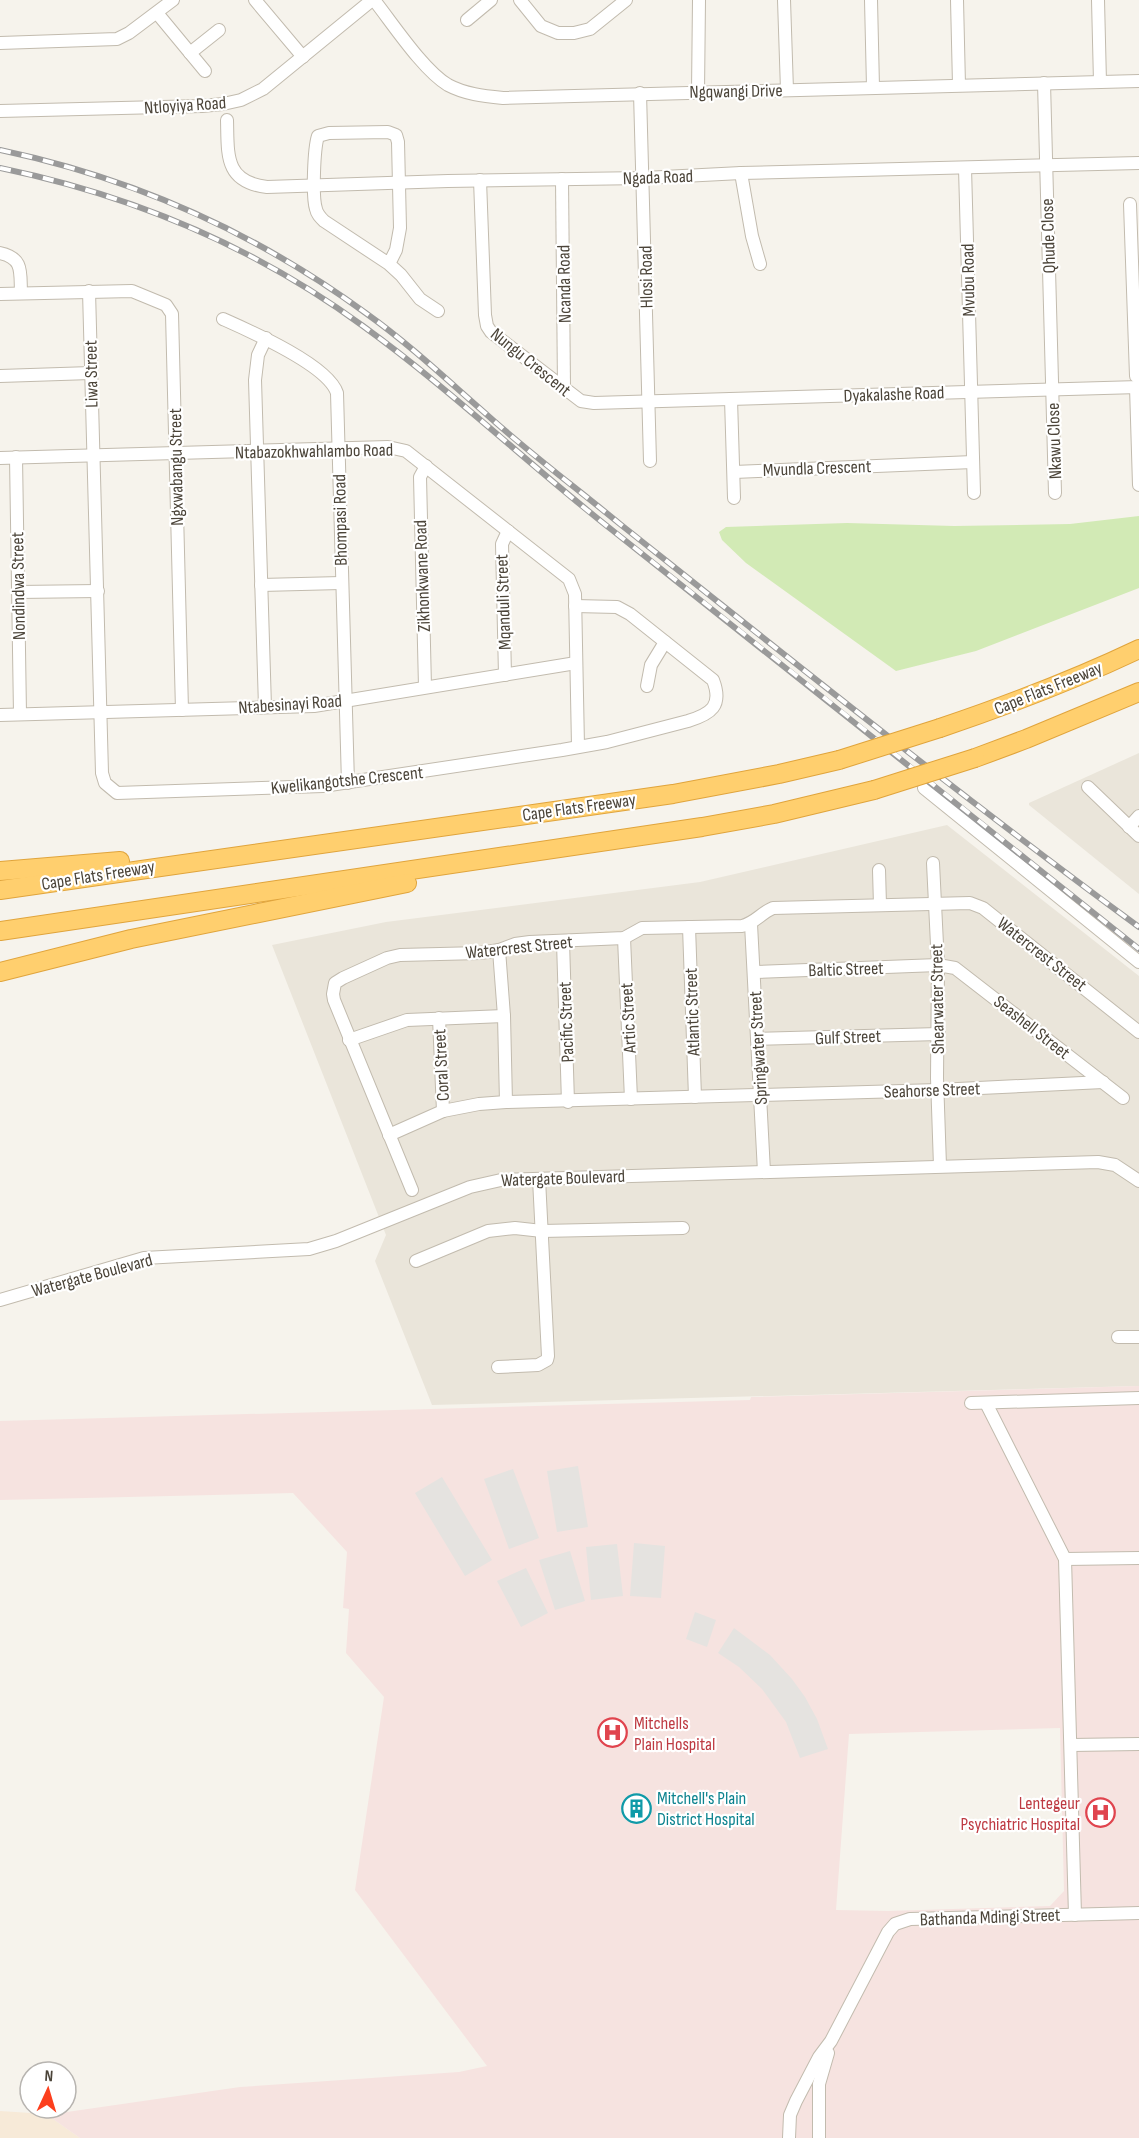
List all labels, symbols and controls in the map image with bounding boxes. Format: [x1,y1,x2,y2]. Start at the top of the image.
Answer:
street label: Ngqwangi Drive [689,80,783,103]
street label: Ntloyiya Road [143,92,227,119]
street label: Ngada Road [623,166,694,189]
street label: Qhude Close [1037,198,1060,274]
street label: Mvubu Road [957,243,980,317]
street label: Ncanda Road [553,245,576,323]
street label: Hlosi Road [635,246,658,308]
street label: Nungu Crescent [486,324,575,401]
street label: Liwa Street [80,339,103,408]
street label: Dyakalashe Road [843,382,945,407]
street label: Nkawu Close [1043,402,1066,480]
street label: Ngxwabangu Street [165,408,188,526]
street label: Ntabazokhwahlambo Road [235,440,393,463]
street label: Mvundla Crescent [762,456,872,481]
street label: Bhompasi Road [329,474,352,566]
street label: Zikhonkwane Road [410,520,435,632]
street label: Nondindwa Street [7,531,30,640]
street label: Mqanduli Street [491,553,516,650]
street label: Cape Flats Freeway [991,657,1105,720]
street label: Ntabesinayi Road [238,690,342,719]
street label: Kwelikangotshe Crescent [270,762,425,799]
street label: Cape Flats Freeway [521,789,637,826]
street label: Cape Flats Freeway [40,856,156,895]
street label: Watercrest Street [993,913,1091,996]
street label: Watercrest Street [464,931,574,964]
street label: Shearwater Street [926,943,949,1054]
street label: Baltic Street [808,958,884,981]
street label: Atlantic Street [680,967,705,1057]
street label: Pacific Street [555,981,578,1063]
street label: Artic Street [616,982,641,1055]
street label: Springwater Street [745,990,772,1105]
street label: Seashell Street [989,991,1074,1064]
street label: Gulf Street [815,1026,882,1049]
street label: Coral Street [429,1028,454,1101]
street label: Seahorse Street [883,1078,981,1103]
street label: Watergate Boulevard [501,1166,625,1191]
street label: Watergate Boulevard [29,1249,155,1302]
place label: Mitchells Plain Hospital [634,1713,715,1755]
hospital icon: Mitchells Plain Hospital [597,1717,629,1749]
place label: Mitchell's Plain District Hospital [657,1788,755,1830]
building icon: Mitchell's Plain District Hospital [620,1792,652,1824]
place label: Lentegeur Psychiatric Hospital [960,1793,1080,1835]
hospital icon: Lentegeur Psychiatric Hospital [1085,1797,1117,1829]
street label: Bathanda Mdingi Street [919,1905,1061,1930]
north arrow [18,2060,78,2120]
text: N [44,2067,54,2086]

